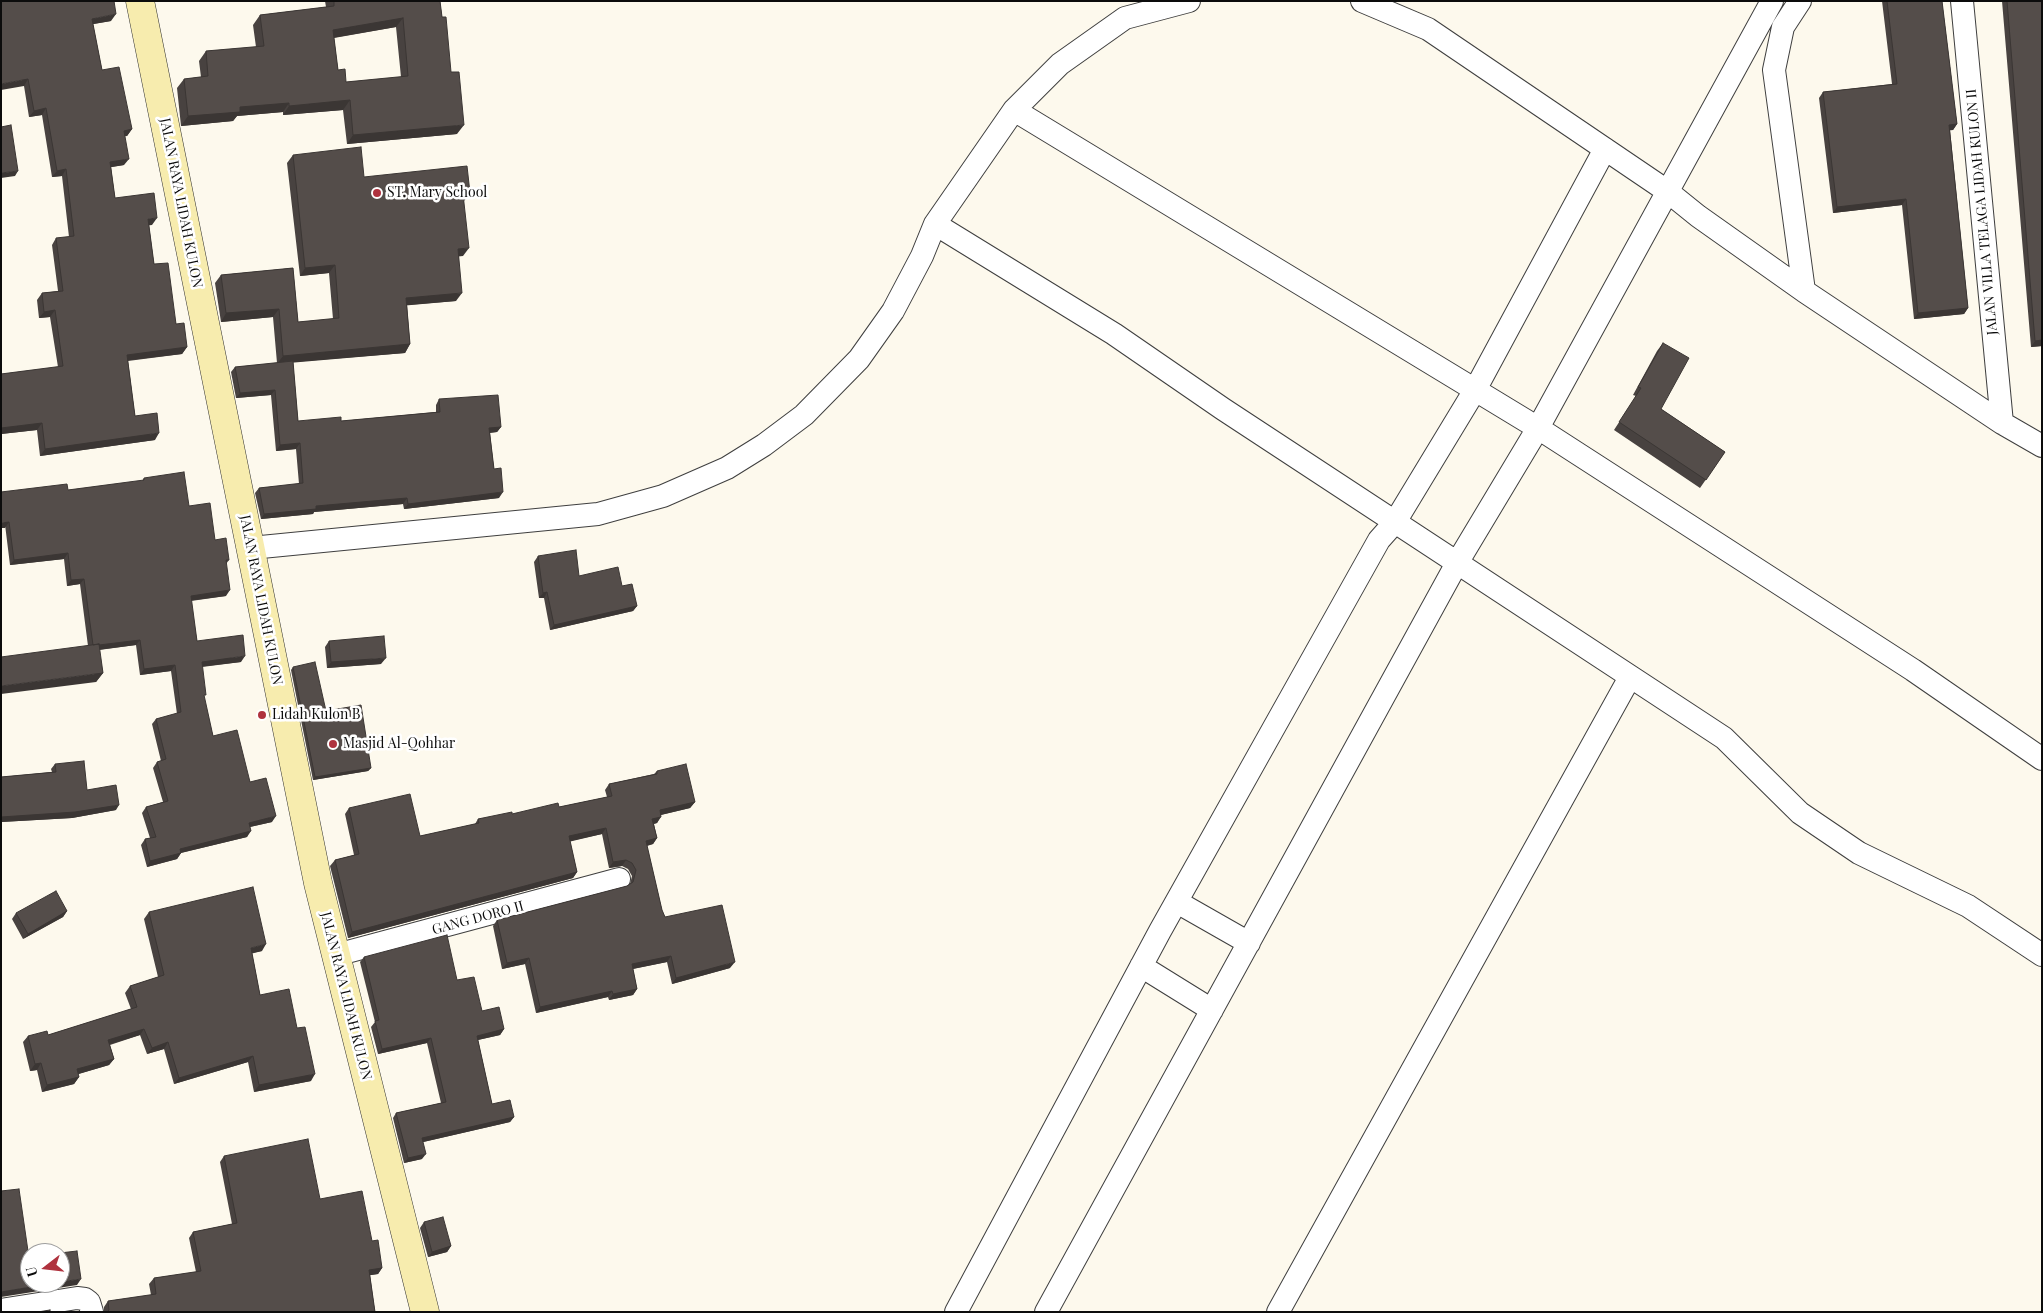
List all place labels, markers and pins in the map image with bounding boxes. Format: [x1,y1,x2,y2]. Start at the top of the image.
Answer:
place label: ST. Mary School [387,185,487,201]
marker: ST. Mary School [371,187,383,199]
place label: Lidah Kulon B [272,707,361,723]
marker: Lidah Kulon B [256,709,268,721]
place label: Masjid Al-Qohhar [343,736,455,752]
marker: Masjid Al-Qohhar [327,738,339,750]

